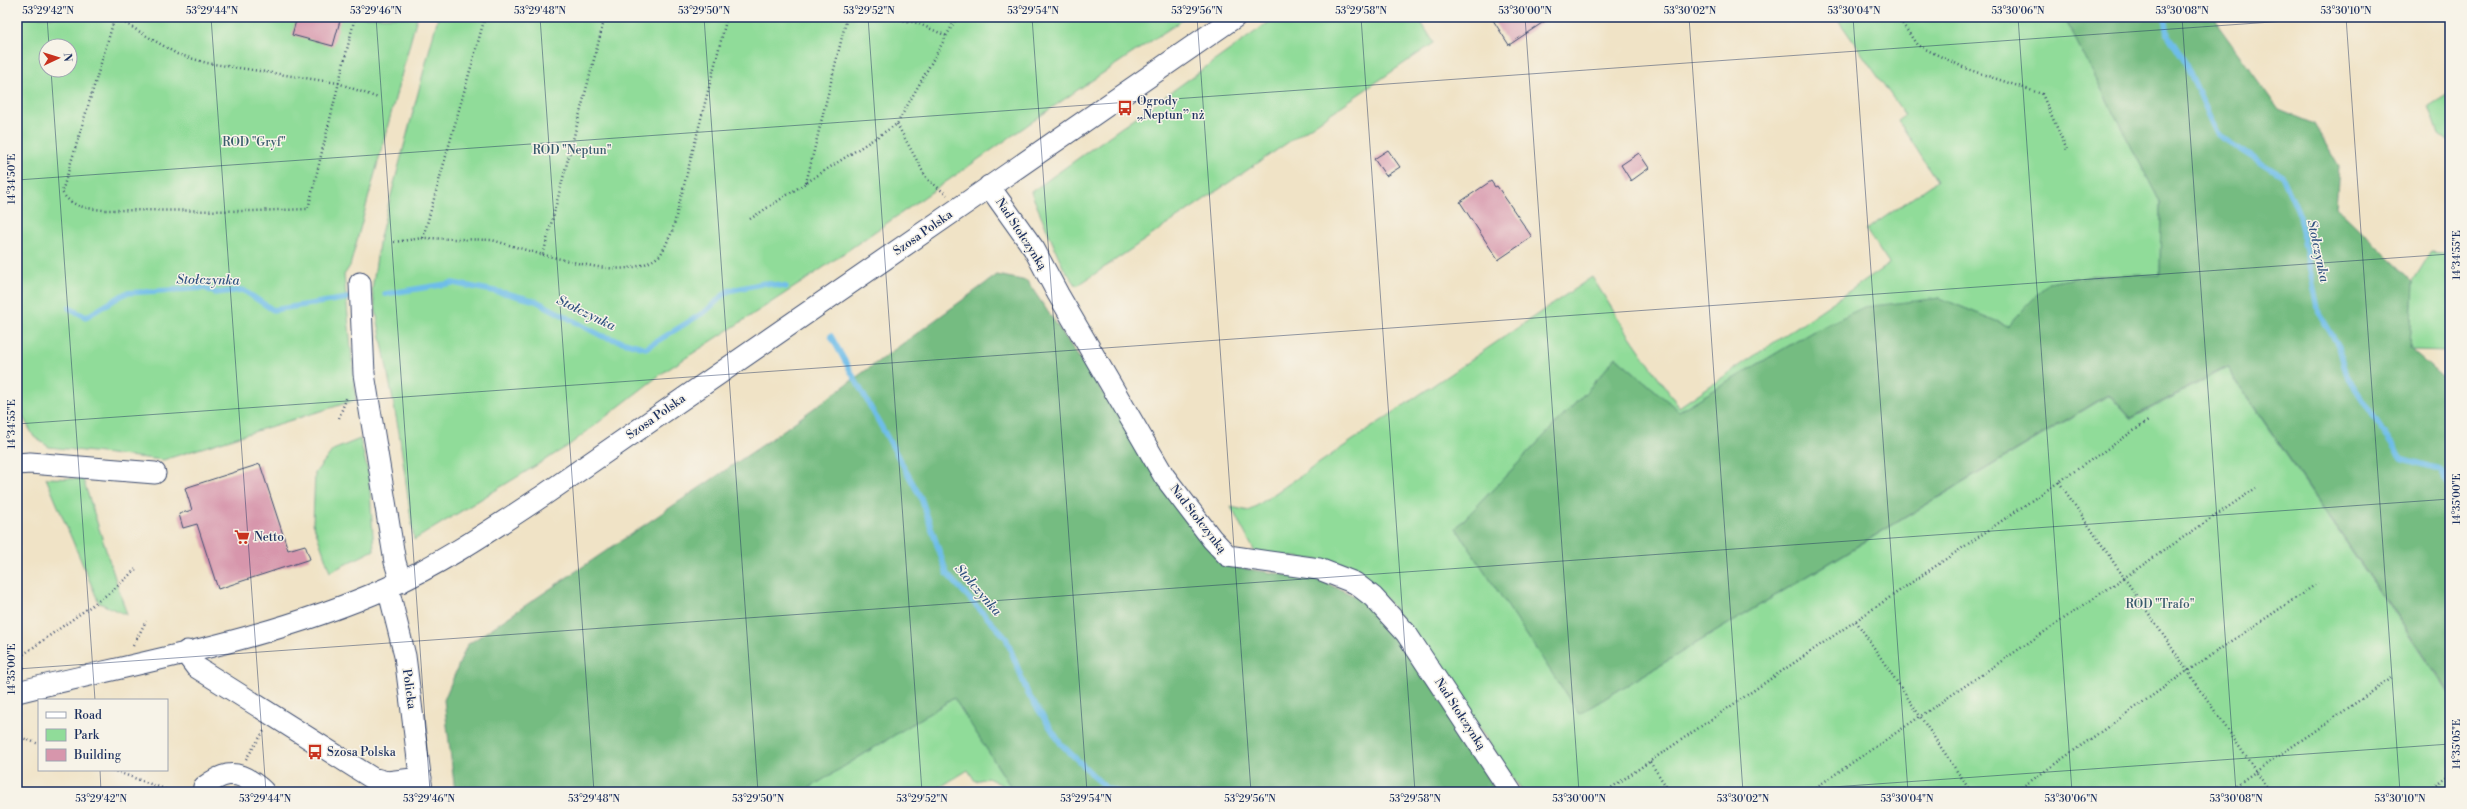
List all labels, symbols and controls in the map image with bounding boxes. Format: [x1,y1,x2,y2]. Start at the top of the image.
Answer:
text: 53°29'42"N [22,5,74,17]
text: 53°29'44"N [186,5,239,17]
text: 53°29'46"N [350,5,403,17]
text: 53°29'48"N [514,5,567,17]
text: 53°29'50"N [678,5,731,17]
text: 53°29'52"N [843,5,895,17]
text: 53°29'54"N [1007,5,1059,17]
text: 53°29'56"N [1171,5,1223,17]
text: 53°29'58"N [1335,5,1387,17]
text: 53°30'00"N [1498,5,1552,17]
text: 53°30'02"N [1664,5,1717,17]
text: 53°30'04"N [1827,5,1881,17]
text: 53°30'06"N [1991,5,2045,17]
text: 53°30'08"N [2155,5,2209,17]
text: 53°30'10"N [2320,5,2372,17]
north arrow [38,38,78,78]
text: N [60,53,74,62]
place label: Ogrody „Neptun” nż [1137,94,1205,123]
bus stop icon: Ogrody „Neptun” nż [1116,99,1134,117]
park label: ROD "Gryf" [222,135,286,150]
park label: ROD "Neptun" [533,143,612,158]
text: 14°34'50"E [6,154,18,204]
street label: Nad Stołczynką [992,195,1050,274]
street label: Szosa Polska [890,207,956,259]
water label: Stołczynka [2304,218,2333,284]
text: 14°34'55"E [2451,230,2463,280]
water label: Stołczynka [176,271,240,289]
water label: Stołczynka [554,292,619,334]
street label: Szosa Polska [623,391,689,443]
text: 14°34'55"E [6,399,18,449]
text: 14°35'00"E [2451,473,2463,524]
street label: Nad Stołczynką [1167,482,1230,557]
supermarket icon: Netto [233,528,251,546]
place label: Netto [254,530,284,545]
water label: Stołczynka [951,561,1005,620]
park label: ROD "Trafo" [2126,597,2195,612]
text: 14°35'00"E [6,643,18,694]
street label: Policka [399,668,419,711]
street label: Nad Stołczynką [1431,675,1489,754]
legend [38,699,168,771]
text: Road [74,708,102,723]
text: 14°35'05"E [2451,719,2463,769]
text: Park [74,728,100,743]
bus stop icon: Szosa Polska [306,743,324,761]
place label: Szosa Polska [327,745,397,760]
text: Building [73,748,122,763]
text: 53°29'42"N [75,793,127,805]
text: 53°29'44"N [239,793,292,805]
text: 53°29'46"N [403,793,456,805]
text: 53°29'48"N [568,793,621,805]
text: 53°29'50"N [732,793,785,805]
text: 53°29'52"N [896,793,948,805]
text: 53°29'54"N [1060,793,1112,805]
text: 53°29'56"N [1224,793,1276,805]
text: 53°29'58"N [1389,793,1441,805]
text: 53°30'00"N [1552,793,1606,805]
text: 53°30'02"N [1717,793,1770,805]
text: 53°30'04"N [1880,793,1934,805]
text: 53°30'06"N [2044,793,2098,805]
text: 53°30'08"N [2209,793,2263,805]
text: 53°30'10"N [2374,793,2426,805]

